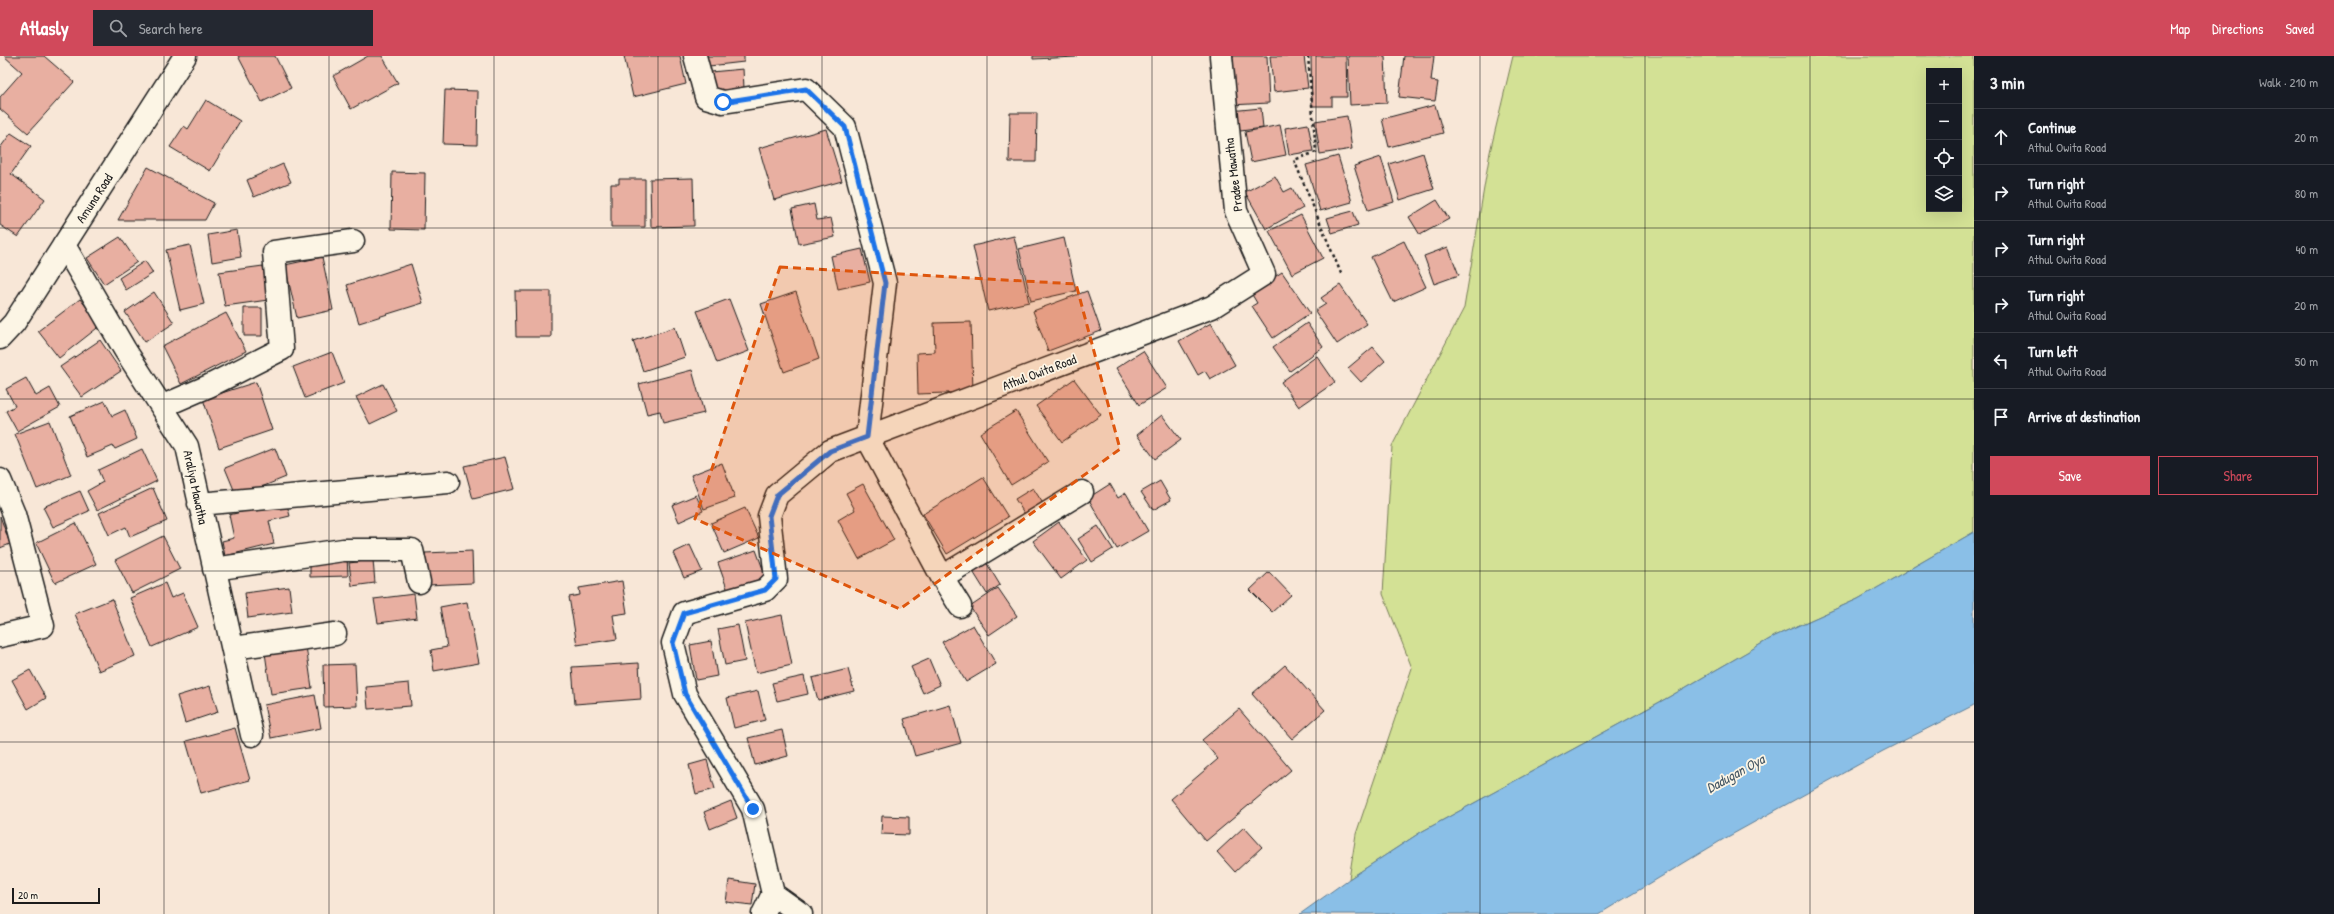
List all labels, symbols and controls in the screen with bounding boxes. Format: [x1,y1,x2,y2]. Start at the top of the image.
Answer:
search box [93,10,373,46]
text: Atlasly [20,15,69,41]
icon: search [107,17,129,39]
text: Search here [139,18,203,39]
text: Map [2170,19,2190,38]
text: Directions [2212,19,2263,38]
text: Saved [2285,19,2314,38]
map controls [1926,68,1962,212]
button: + [1926,68,1962,104]
text: 3 min [1990,71,2025,94]
text: Walk · 210 m [2259,73,2318,91]
route start [714,93,732,111]
button: − [1926,104,1962,140]
text: Continue [2028,117,2076,138]
icon: ahead [1990,126,2012,148]
text: 20 m [2294,128,2318,146]
street label: Pradee Mawatha [1220,137,1246,213]
text: Athul Owita Road [2028,138,2106,156]
button: locate [1926,140,1962,176]
street label: Amuna Road [71,170,117,226]
text: Turn right [2028,173,2084,194]
button: layers [1926,176,1962,212]
icon: right [1990,182,2012,204]
text: 80 m [2295,184,2318,202]
text: Athul Owita Road [2028,194,2106,212]
text: Turn right [2028,229,2084,250]
icon: right [1990,238,2012,260]
text: 40 m [2295,240,2318,258]
text: Athul Owita Road [2028,250,2106,268]
text: Turn right [2028,285,2084,306]
icon: right [1990,294,2012,316]
text: 20 m [2294,296,2318,314]
text: Athul Owita Road [2028,306,2106,324]
text: Turn left [2028,341,2078,362]
street label: Athul Owita Road [999,350,1079,394]
icon: left [1990,350,2012,372]
text: 50 m [2295,352,2318,370]
text: Athul Owita Road [2028,362,2106,380]
icon: arrive [1990,406,2012,428]
text: Arrive at destination [2028,406,2140,427]
street label: Araliya Mawatha [179,448,213,526]
button: Save [1990,456,2150,495]
button: Share [2158,456,2318,495]
water label: Dadugan Oya [1703,749,1769,798]
route end [744,800,762,818]
scale bar [12,886,100,905]
text: 20 m [18,888,38,902]

